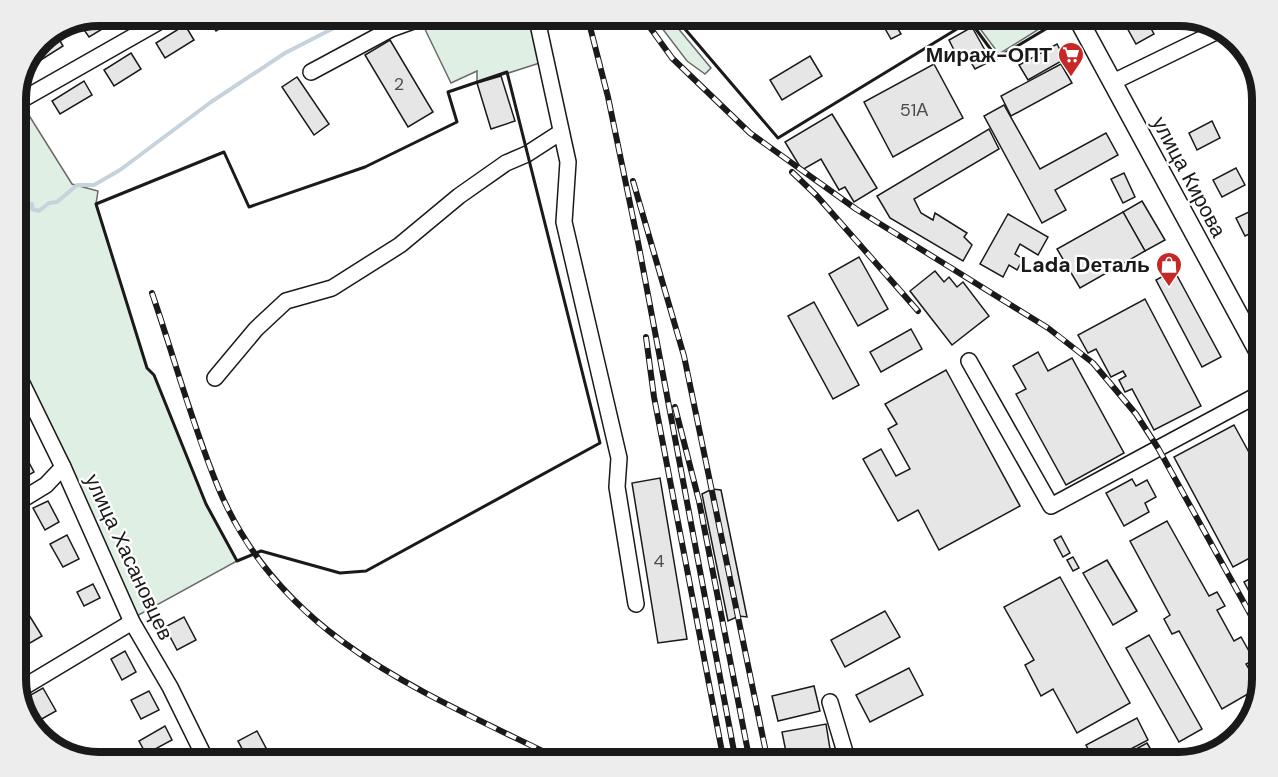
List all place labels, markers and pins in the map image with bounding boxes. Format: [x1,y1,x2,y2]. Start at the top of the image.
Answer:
supermarket icon: Мираж-ОПТ [1056,40,1086,78]
place label: Мираж-ОПТ [926,41,1052,69]
shop icon: Lada Dеталь [1154,250,1184,288]
place label: Lada Dеталь [1021,251,1150,279]

